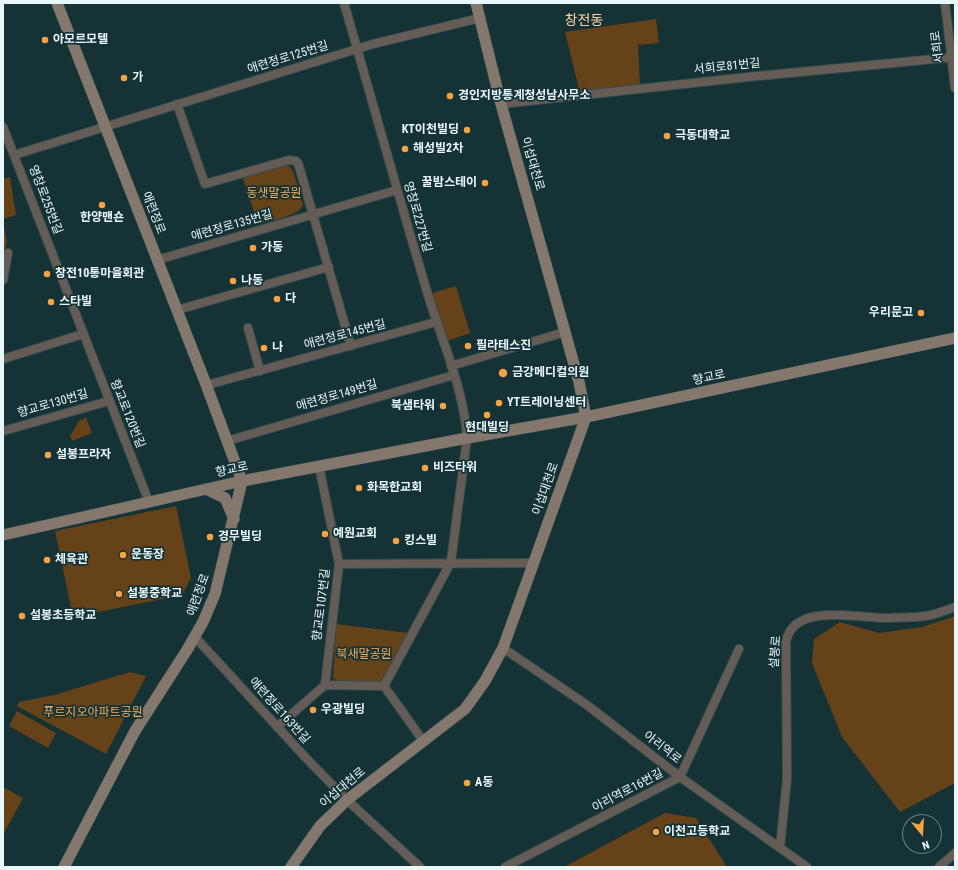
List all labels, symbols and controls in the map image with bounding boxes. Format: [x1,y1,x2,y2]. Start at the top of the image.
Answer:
district label: 창전동 [565,13,603,29]
street label: 서희로 [929,30,947,64]
place label: 아모르모텔 [53,33,108,47]
marker: 아모르모텔 [40,35,50,45]
street label: 애련정로125번길 [246,39,330,77]
street label: 서희로81번길 [693,56,761,78]
place label: 가 [132,71,143,85]
marker: 가 [119,73,129,83]
place label: 경인지방통계청성남사무소 [458,89,590,103]
marker: 경인지방통계청성남사무소 [445,91,455,101]
place label: KT이천빌딩 [402,123,459,137]
marker: KT이천빌딩 [462,125,472,135]
place label: 극동대학교 [675,129,730,143]
marker: 극동대학교 [662,131,672,141]
street label: 이섭대천로 [517,135,547,193]
place label: 해성빌2차 [413,142,463,156]
marker: 해성빌2차 [400,144,410,154]
street label: 영창로255번길 [25,163,65,237]
place label: 꿀밤스테이 [422,176,477,190]
marker: 꿀밤스테이 [480,178,490,188]
street label: 영창로227번길 [400,180,434,254]
park label: 동샛말공원 [246,187,302,201]
street label: 애련정로 [138,190,168,236]
marker: 한양맨숀 [97,200,107,210]
street label: 애련정로135번길 [190,208,274,244]
place label: 한양맨숀 [80,211,124,225]
place label: 가동 [261,241,283,255]
marker: 가동 [248,243,258,253]
place label: 창전10통마을회관 [55,267,144,281]
marker: 창전10통마을회관 [42,269,52,279]
place label: 나동 [241,274,263,288]
marker: 나동 [228,276,238,286]
place label: 다 [285,292,296,306]
marker: 다 [272,294,282,304]
place label: 스타빌 [59,295,92,309]
marker: 스타빌 [46,297,56,307]
place label: 우리문고 [869,306,913,320]
marker: 우리문고 [916,308,926,318]
street label: 애련정로145번길 [303,317,387,353]
place label: 필라테스진 [476,339,531,353]
place label: 나 [272,341,283,355]
marker: 필라테스진 [463,341,473,351]
marker: 나 [259,343,269,353]
place label: 금강메디컬의원 [512,366,589,380]
marker: 금강메디컬의원 [497,367,509,379]
street label: 향교로 [691,368,727,388]
street label: 향교로120번길 [107,377,147,451]
street label: 애련정로149번길 [295,378,379,414]
street label: 향교로130번길 [16,387,90,421]
place label: YT트레이닝센터 [507,396,586,410]
marker: YT트레이닝센터 [494,398,504,408]
place label: 북샘타워 [391,399,435,413]
marker: 북샘타워 [438,401,448,411]
marker: 현대빌딩 [482,410,492,420]
place label: 현대빌딩 [465,421,509,435]
place label: 설봉프라자 [56,448,111,462]
marker: 설봉프라자 [43,450,53,460]
street label: 향교로 [214,460,250,480]
place label: 비즈타워 [433,461,477,475]
street label: 이섭대천로 [530,461,562,517]
marker: 비즈타워 [420,463,430,473]
place label: 화목한교회 [367,481,422,495]
marker: 화목한교회 [354,483,364,493]
place label: 예원교회 [333,527,377,541]
marker: 예원교회 [320,529,330,539]
place label: 경무빌딩 [218,530,262,544]
marker: 경무빌딩 [205,532,215,542]
place label: 킹스빌 [404,534,437,548]
marker: 킹스빌 [391,536,401,546]
place label: 운동장 [131,548,164,562]
marker: 운동장 [118,550,128,560]
place label: 체육관 [55,553,88,567]
marker: 체육관 [42,555,52,565]
street label: 향교로107번길 [310,568,334,642]
street label: 애련정로 [185,572,213,618]
place label: 설봉중학교 [127,587,182,601]
marker: 설봉중학교 [114,589,124,599]
place label: 설봉초등학교 [30,609,96,623]
marker: 설봉초등학교 [17,611,27,621]
street label: 설봉로 [768,635,784,669]
park label: 북새말공원 [336,648,392,662]
street label: 애련정로163번길 [246,675,312,747]
place label: 우광빌딩 [321,703,365,717]
marker: 우광빌딩 [308,705,318,715]
park label: 푸르지오아파트공원 [43,706,143,720]
street label: 아리역로 [640,729,684,767]
street label: 이섭대천로 [317,765,369,811]
street label: 아리역로16번길 [590,766,666,816]
place label: A동 [475,776,493,790]
marker: A동 [462,778,472,788]
north arrow [902,814,942,854]
place label: 이천고등학교 [664,825,730,839]
marker: 이천고등학교 [651,827,661,837]
text: N [920,838,931,852]

